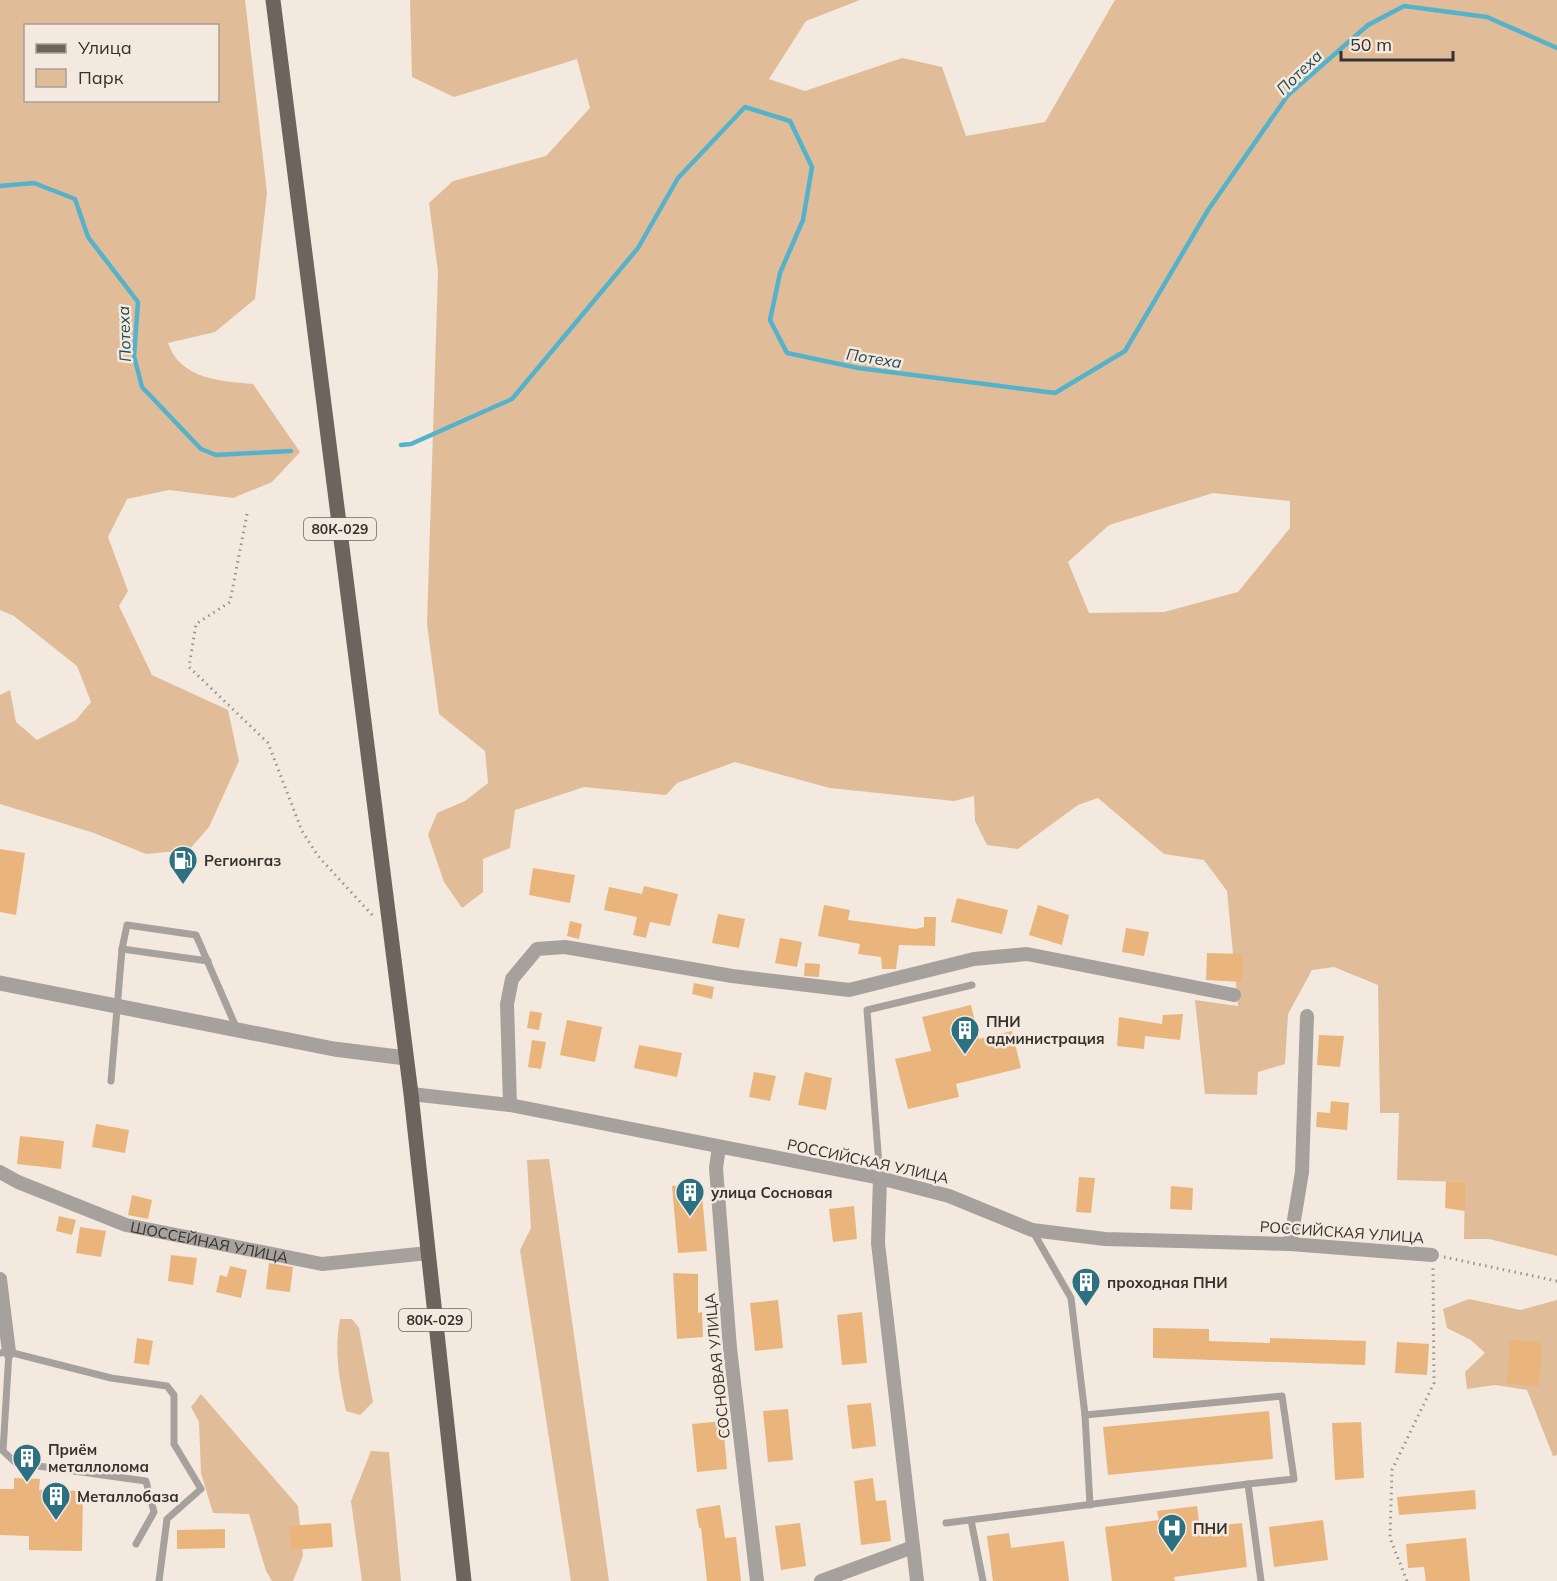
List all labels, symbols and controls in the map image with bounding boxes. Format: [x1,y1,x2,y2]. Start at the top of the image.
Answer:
legend [24,24,219,102]
scale bar [1341,24,1454,62]
text: 50 m [1350,33,1392,56]
text: Улица [77,36,132,59]
water label: Потеха [1272,45,1326,99]
text: Парк [78,66,124,89]
water label: Потеха [113,305,135,362]
water label: Потеха [845,344,903,372]
road number: 80К-029 [304,518,376,540]
fuel station icon: Регионгаз [167,844,199,886]
place label: Регионгаз [204,851,281,870]
place label: ПНИ администрация [986,1012,1105,1048]
building icon: ПНИ администрация [949,1014,981,1056]
street label: РОССИЙСКАЯ УЛИЦА [785,1135,951,1187]
building icon: улица Сосновая [674,1176,706,1218]
place label: улица Сосновая [711,1183,833,1202]
street label: ШОССЕЙНАЯ УЛИЦА [129,1217,290,1267]
street label: РОССИЙСКАЯ УЛИЦА [1259,1217,1425,1247]
building icon: проходная ПНИ [1070,1266,1102,1308]
place label: проходная ПНИ [1107,1273,1228,1292]
street label: СОСНОВАЯ УЛИЦА [700,1292,734,1440]
road number: 80К-029 [399,1309,471,1331]
place label: Приём металлолома [48,1440,149,1476]
building icon: Приём металлолома [11,1442,43,1484]
building icon: Металлобаза [40,1480,72,1522]
place label: Металлобаза [77,1487,179,1506]
hospital icon: ПНИ [1156,1512,1188,1554]
place label: ПНИ [1193,1519,1228,1538]

